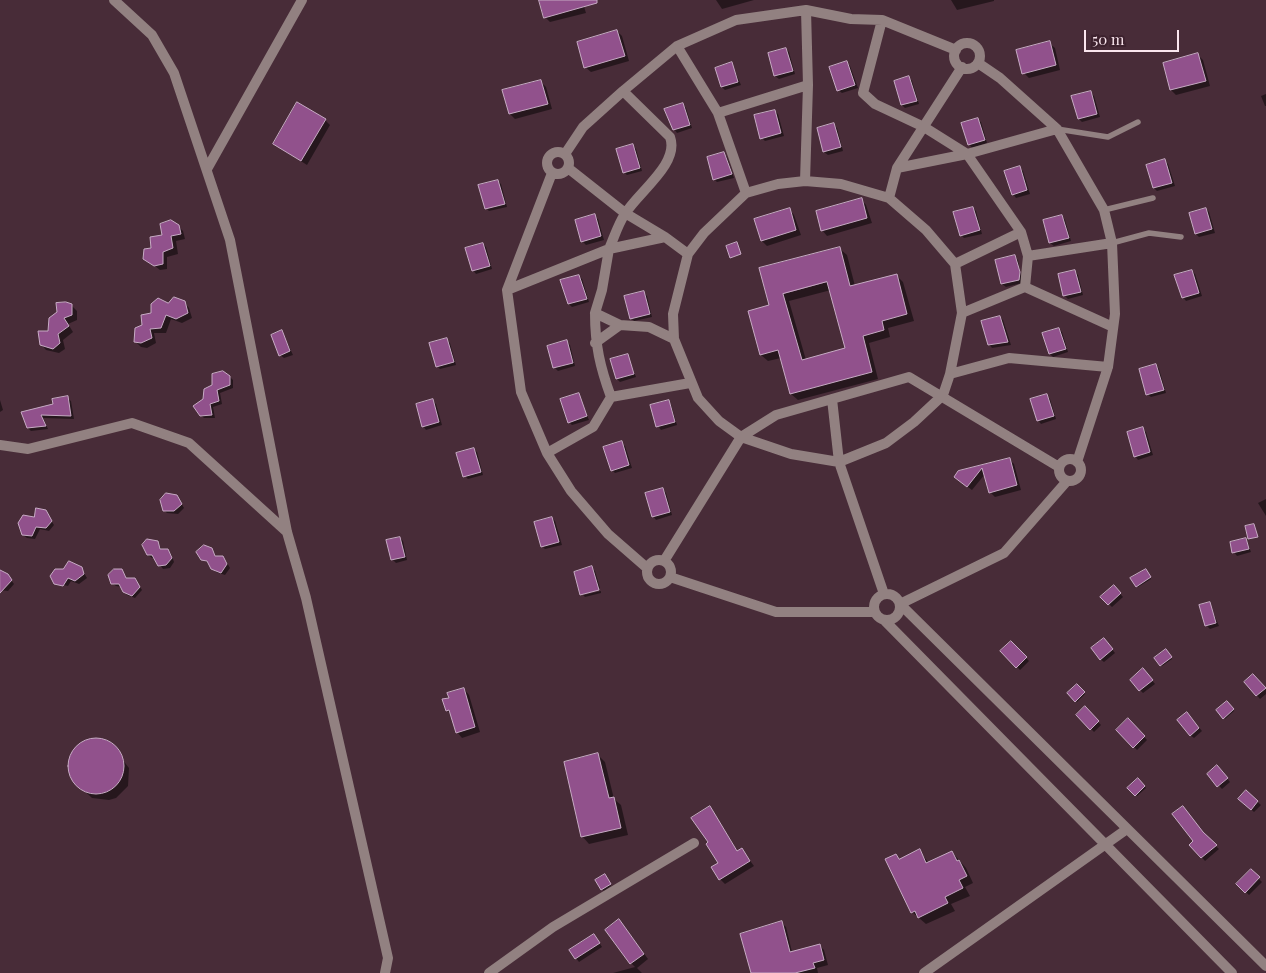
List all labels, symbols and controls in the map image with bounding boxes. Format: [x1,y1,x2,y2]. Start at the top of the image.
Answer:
scale bar [1086,20,1181,52]
text: 50 m [1092,29,1124,49]

